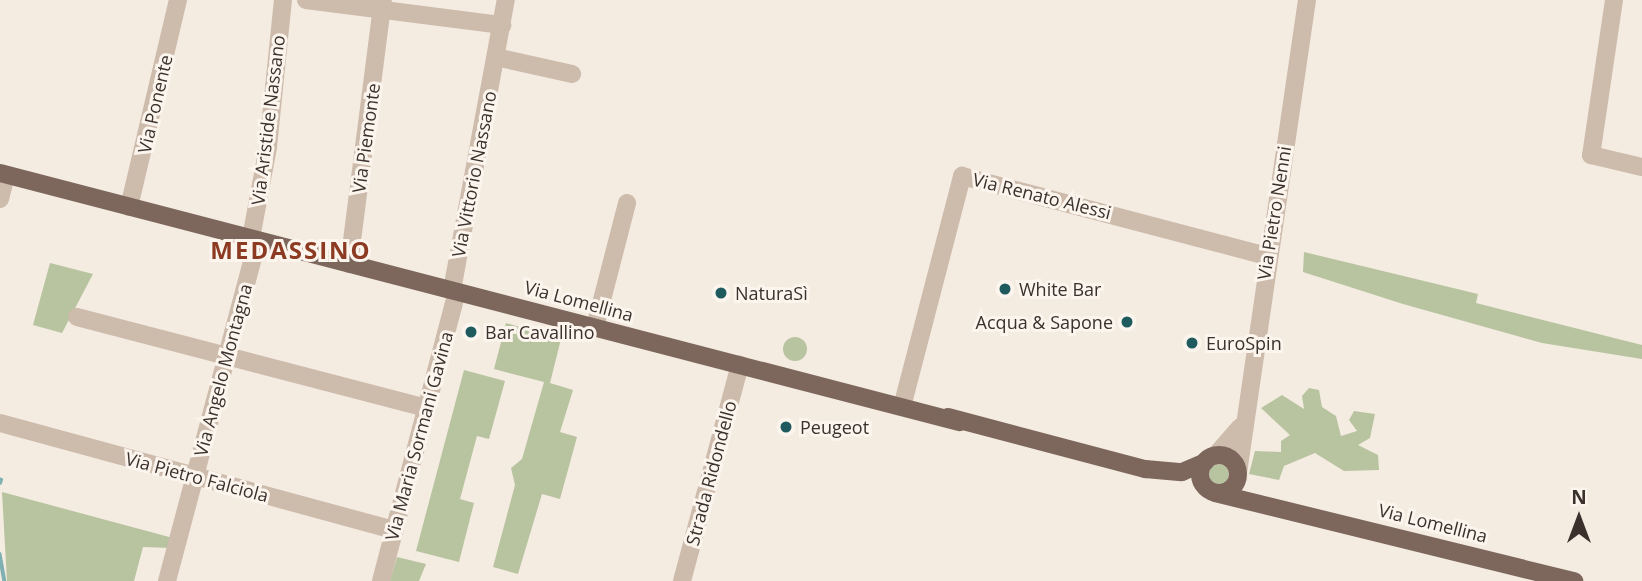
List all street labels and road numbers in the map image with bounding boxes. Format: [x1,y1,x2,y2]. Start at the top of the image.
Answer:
street label: Via Aristide Nassano [247,34,289,206]
street label: Via Ponente [133,53,177,155]
street label: Via Piemonte [348,82,384,194]
street label: Via Vittorio Nassano [447,89,501,259]
street label: Via Pietro Nenni [1253,145,1295,281]
street label: Via Renato Alessi [971,168,1113,224]
street label: Via Lomellina [522,276,636,326]
street label: Via Angelo Montagna [190,281,256,459]
street label: Via Maria Sormani Gavina [381,329,457,543]
street label: Strada Ridondello [681,398,741,548]
street label: Via Pietro Falciola [123,448,271,506]
street label: Via Lomellina [1376,499,1490,547]

